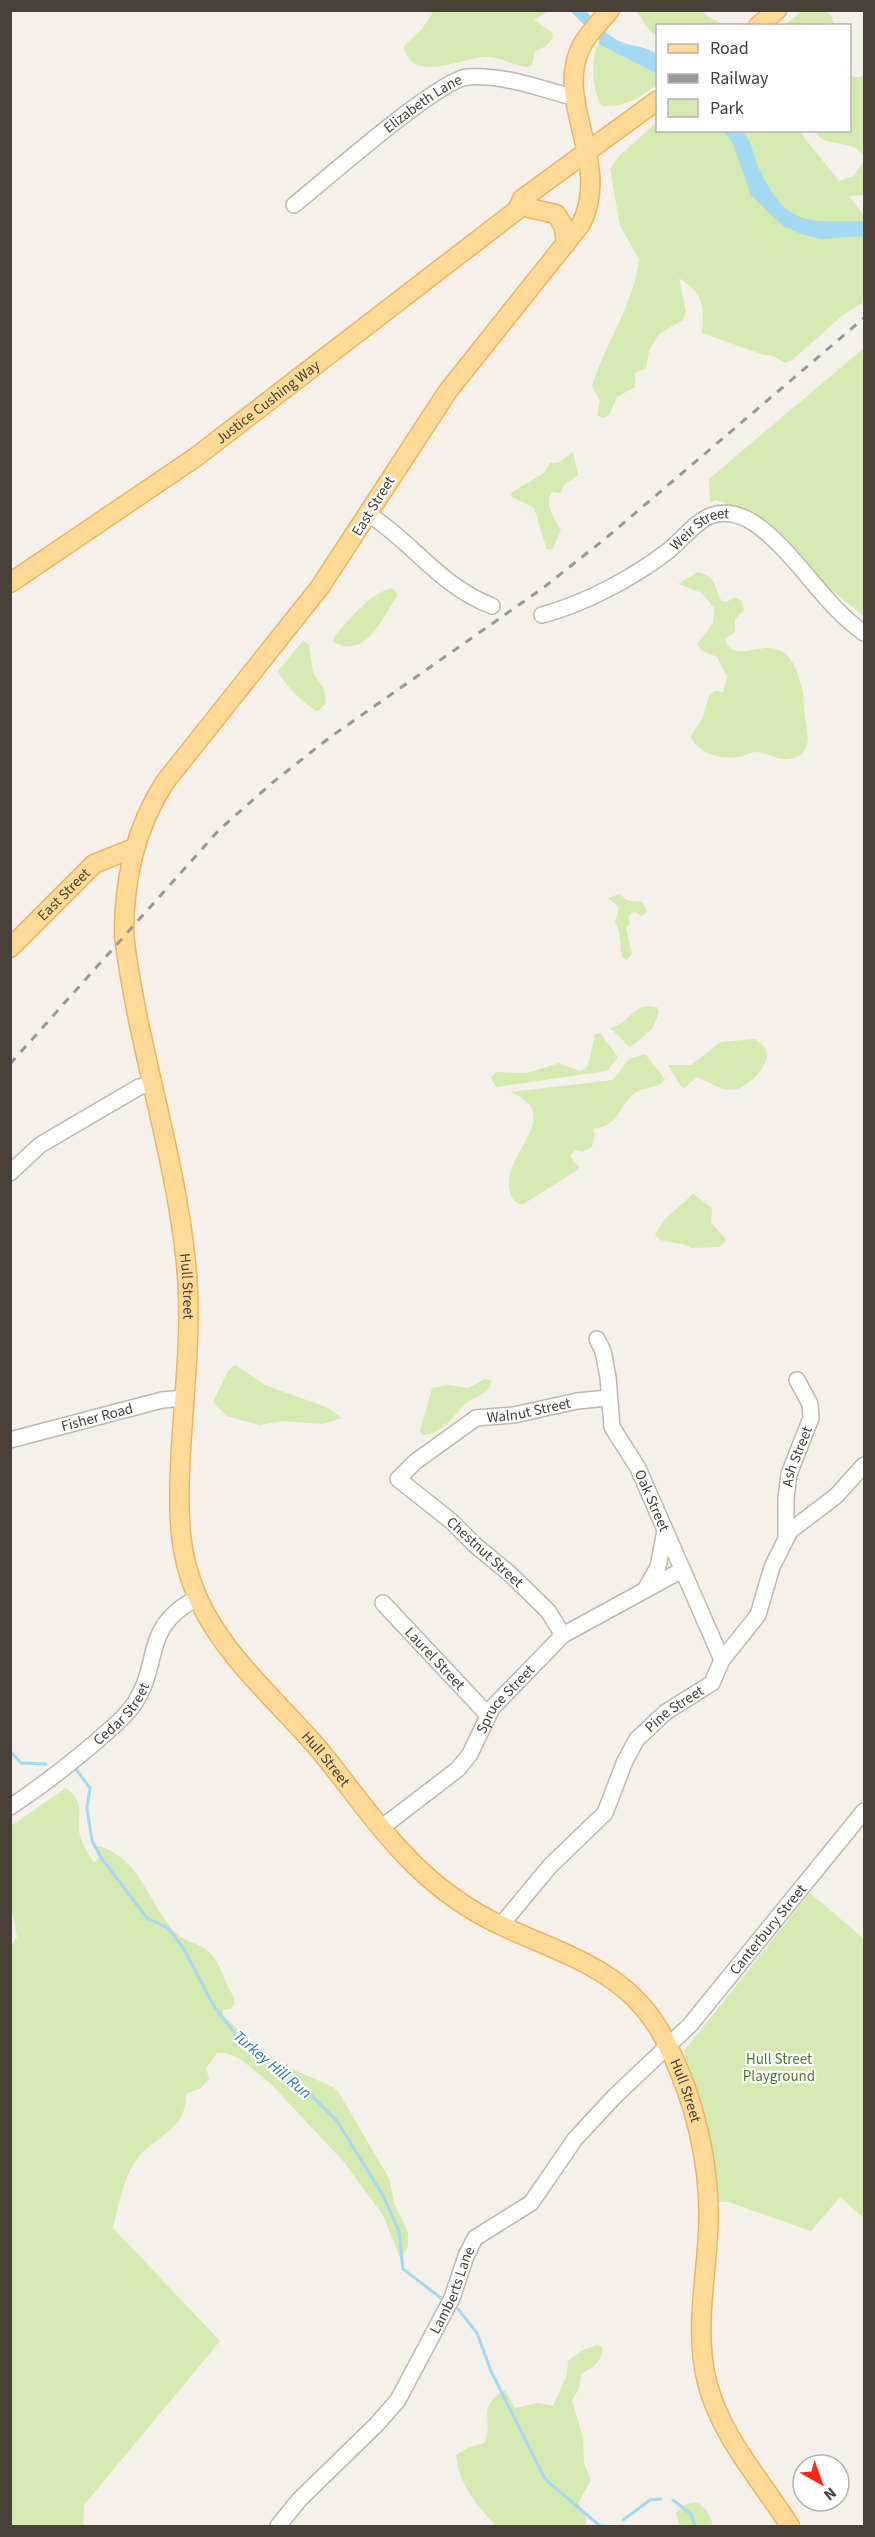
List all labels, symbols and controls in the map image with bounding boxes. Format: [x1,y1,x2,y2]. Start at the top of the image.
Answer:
legend [656,24,851,132]
text: Road [710,36,749,61]
text: Railway [710,66,769,91]
street label: Elizabeth Lane [379,69,465,138]
text: Park [710,96,744,121]
street label: Justice Cushing Way [211,355,325,449]
street label: East Street [347,472,400,540]
street label: Weir Street [665,503,730,556]
street label: East Street [33,863,95,926]
street label: Hull Street [174,1252,198,1320]
street label: Walnut Street [486,1393,573,1428]
street label: Fisher Road [59,1398,135,1437]
street label: Ash Street [777,1423,818,1488]
street label: Oak Street [629,1466,674,1535]
street label: Chestnut Street [442,1512,528,1593]
street label: Laurel Street [400,1622,470,1695]
street label: Spruce Street [471,1660,540,1737]
street label: Cedar Street [89,1680,155,1751]
street label: Pine Street [640,1681,708,1738]
street label: Hull Street [297,1727,355,1791]
street label: Canterbury Street [725,1880,812,1980]
water label: Turkey Hill Run [228,2025,316,2104]
park label: Hull Street Playground [743,2049,815,2087]
street label: Hull Street [664,2056,706,2125]
street label: Lamberts Lane [425,2243,480,2338]
north arrow [791,2453,851,2513]
text: N [819,2482,841,2506]

